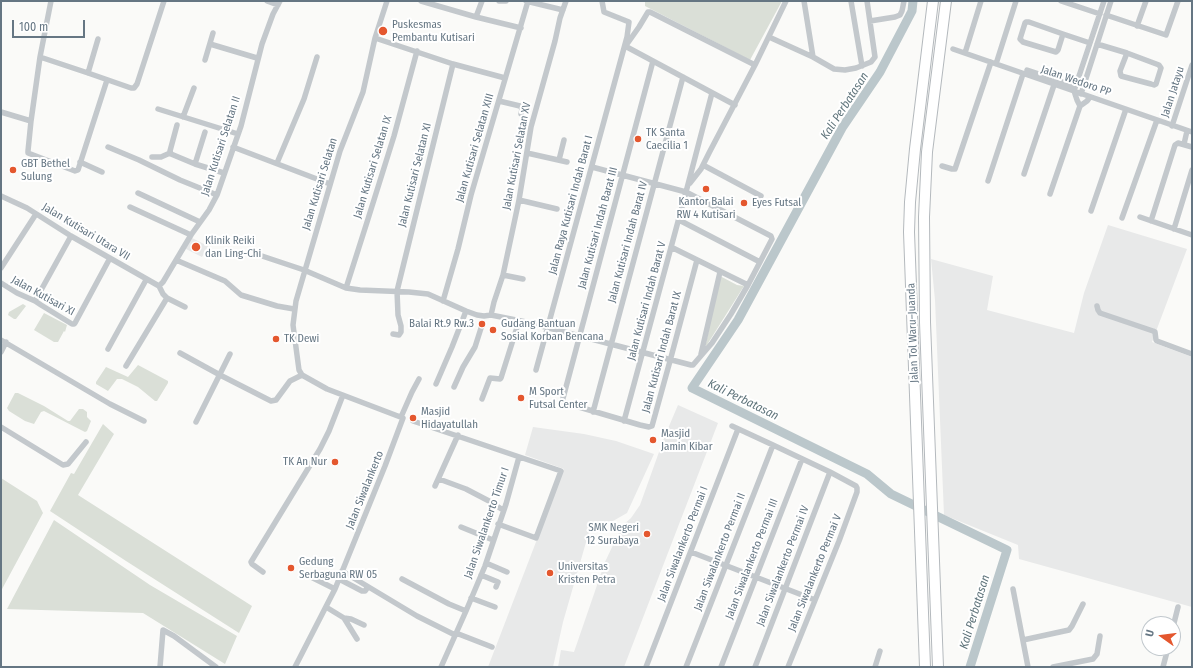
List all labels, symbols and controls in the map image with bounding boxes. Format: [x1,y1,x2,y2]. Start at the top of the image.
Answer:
scale bar [14,12,87,38]
place label: Puskesmas Pembantu Kutisari [392,18,475,44]
text: 100 m [19,20,48,34]
marker: Puskesmas Pembantu Kutisari [377,25,389,37]
street label: Jalan Wedoro PP [1039,63,1113,99]
street label: Jalan Jatayu [1159,65,1187,119]
water label: Kali Perbatasan [818,70,872,142]
street label: Jalan Kutisari Selatan XIII [453,92,497,204]
street label: Jalan Kutisari Selatan II [199,94,243,198]
street label: Jalan Kutisari Selatan XV [500,101,534,211]
street label: Jalan Kutisari Selatan IX [351,114,395,220]
street label: Jalan Kutisari Selatan XI [396,122,434,228]
place label: TK Santa Caecilia 1 [646,126,688,152]
street label: Jalan Raya Kutisari Indah Barat I [546,134,596,276]
marker: TK Santa Caecilia 1 [633,134,643,144]
street label: Jalan Kutisari Selatan [300,136,340,232]
place label: GBT Bethel Sulung [21,157,70,183]
marker: GBT Bethel Sulung [8,165,18,175]
street label: Jalan Kutisari Indah Barat III [575,166,621,290]
street label: Jalan Kutisari Indah Barat IV [605,180,651,304]
marker: Kantor Balai RW 4 Kutisari [701,184,711,194]
place label: Kantor Balai RW 4 Kutisari [676,195,736,221]
place label: Eyes Futsal [752,196,801,210]
marker: Eyes Futsal [739,198,749,208]
street label: Jalan Kutisari Utara VII [40,201,132,263]
place label: Klinik Reiki dan Ling-Chi [205,234,261,260]
street label: Jalan Kutisari Indah Barat V [625,240,669,362]
marker: Klinik Reiki dan Ling-Chi [190,241,202,253]
street label: Jalan Kutisari XI [9,273,77,319]
street label: Jalan Tol Waru–Juanda [905,283,921,383]
street label: Jalan Kutisari Indah Barat IX [639,290,685,414]
place label: Balai Rt.9 Rw.3 [409,317,474,331]
place label: Gudang Bantuan Sosial Korban Bencana [501,317,604,343]
marker: Balai Rt.9 Rw.3 [477,319,487,329]
marker: Gudang Bantuan Sosial Korban Bencana [488,325,498,335]
place label: TK Dewi [284,332,319,346]
marker: TK Dewi [271,334,281,344]
water label: Kali Perbatasan [705,377,781,423]
place label: M Sport Futsal Center [529,385,587,411]
marker: M Sport Futsal Center [516,393,526,403]
place label: Masjid Hidayatullah [421,405,478,431]
marker: Masjid Hidayatullah [408,413,418,423]
place label: Masjid Jamin Kibar [661,427,713,453]
marker: Masjid Jamin Kibar [648,435,658,445]
street label: Jalan Siwalankerto [343,449,387,531]
place label: TK An Nur [283,455,327,469]
marker: TK An Nur [330,457,340,467]
street label: Jalan Siwalankerto Timur I [462,466,512,580]
street label: Jalan Siwalankerto Permai I [655,485,711,603]
street label: Jalan Siwalankerto Permai II [691,491,749,613]
street label: Jalan Siwalankerto Permai III [723,497,781,621]
street label: Jalan Siwalankerto Permai IV [754,504,812,628]
street label: Jalan Siwalankerto Permai V [785,513,845,633]
place label: SMK Negeri 12 Surabaya [586,521,639,547]
marker: SMK Negeri 12 Surabaya [642,529,652,539]
place label: Gedung Serbaguna RW 05 [299,555,377,581]
place label: Universitas Kristen Petra [558,560,616,586]
marker: Gedung Serbaguna RW 05 [286,563,296,573]
marker: Universitas Kristen Petra [545,568,555,578]
water label: Kali Perbatasan [957,573,993,651]
north arrow [1141,616,1181,656]
text: U [1143,629,1157,638]

